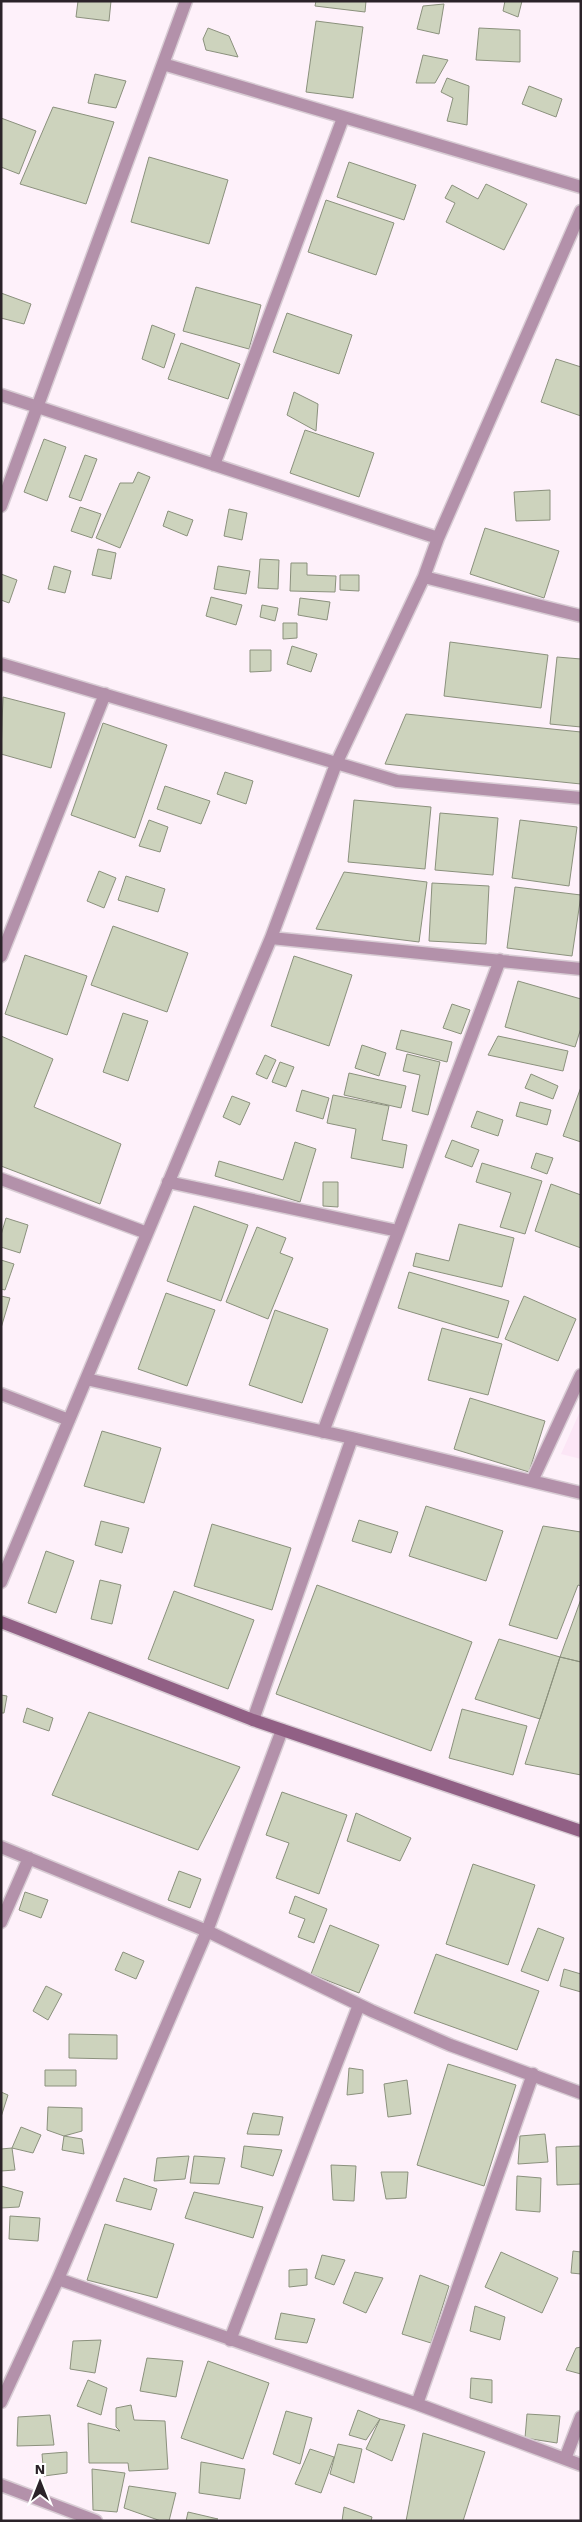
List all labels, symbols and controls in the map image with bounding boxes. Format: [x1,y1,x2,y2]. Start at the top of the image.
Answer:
north arrow [15,2457,65,2507]
text: N [35,2461,45,2477]

